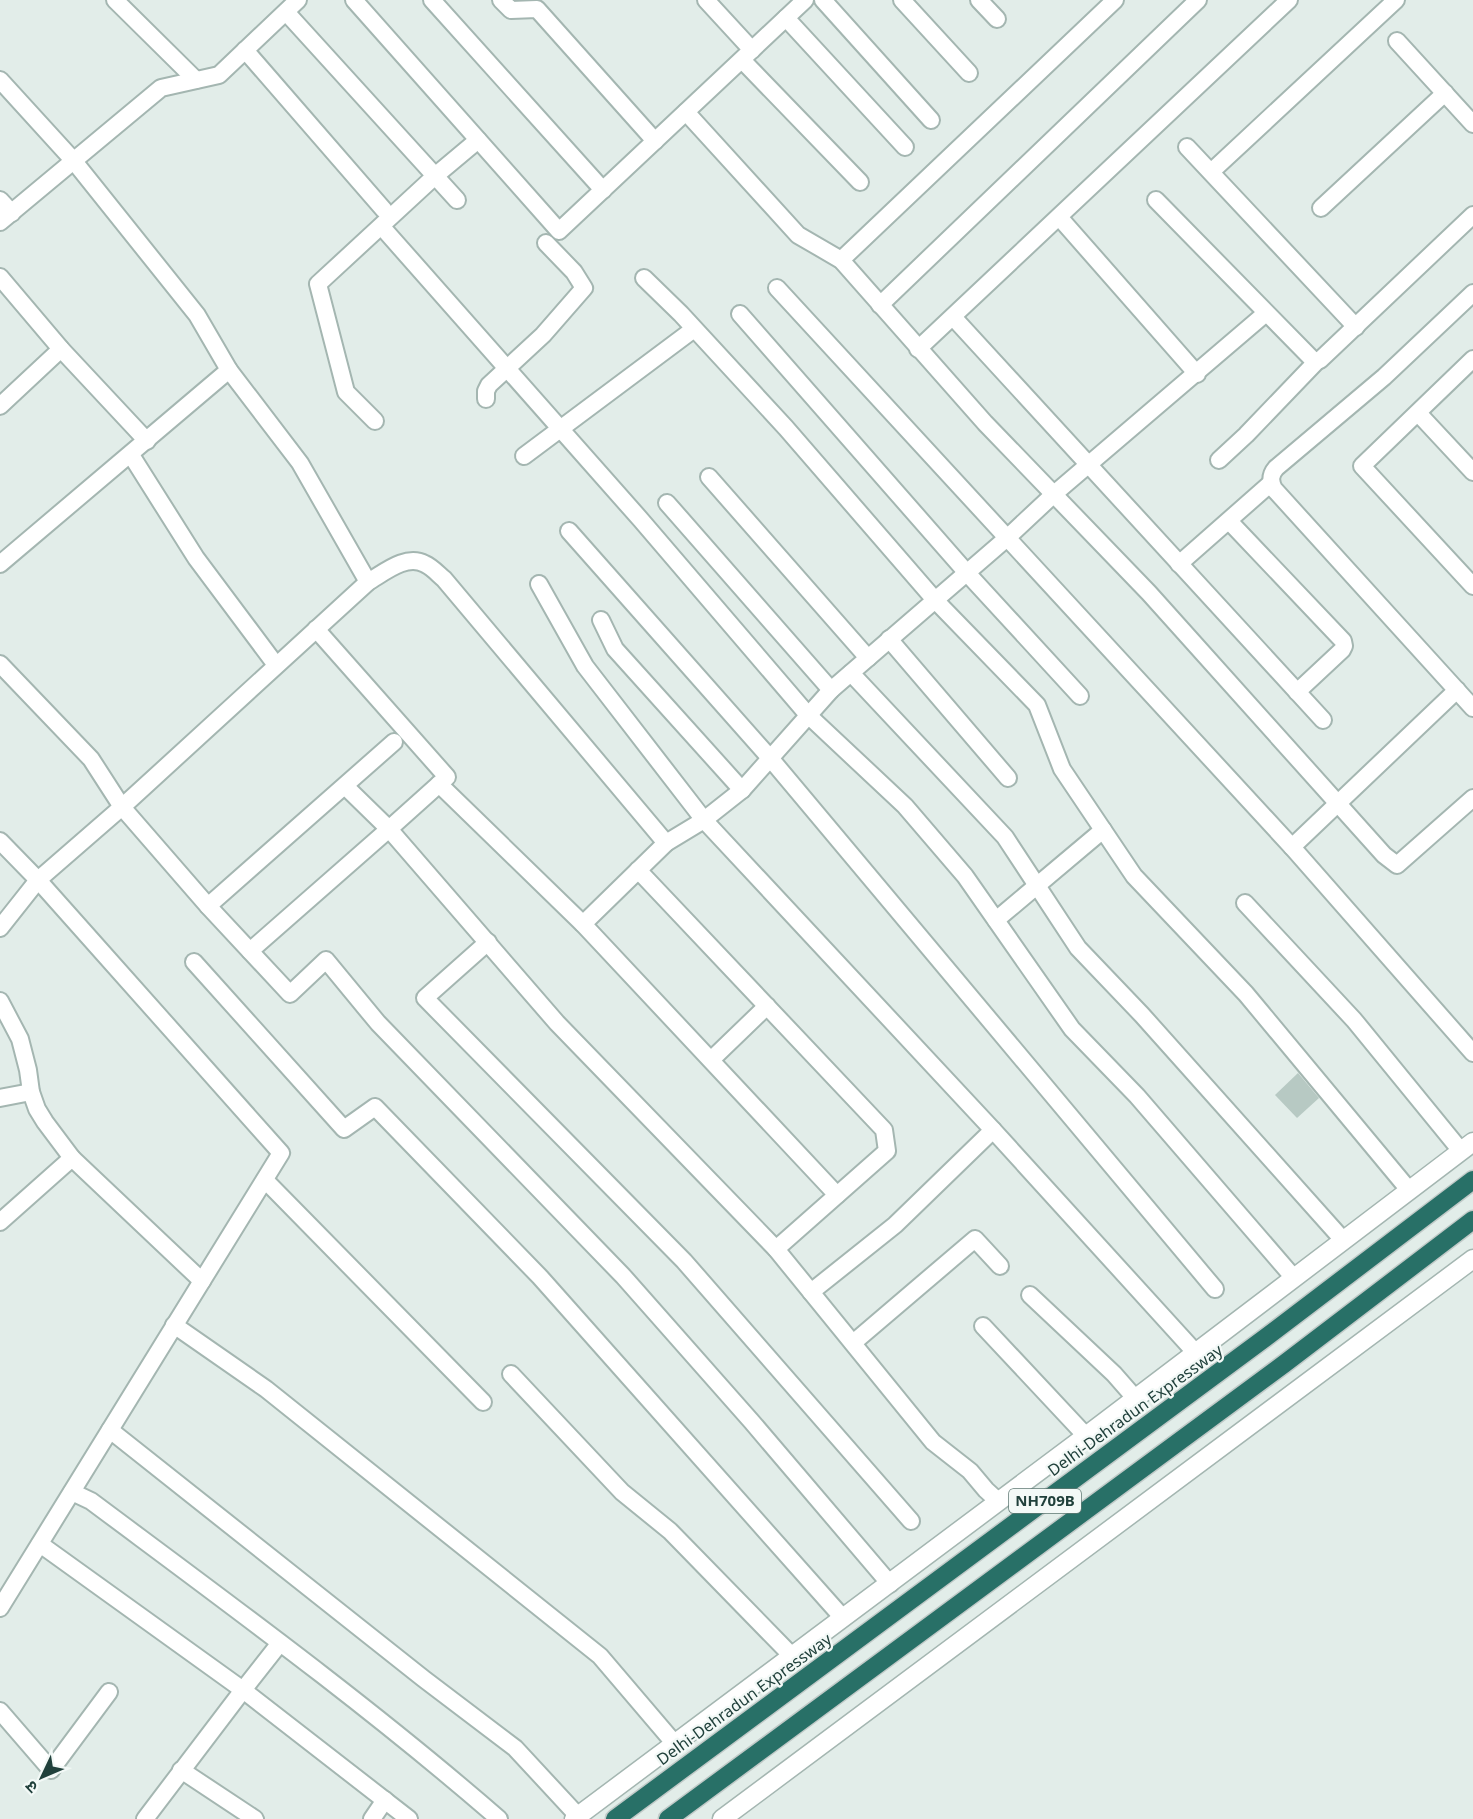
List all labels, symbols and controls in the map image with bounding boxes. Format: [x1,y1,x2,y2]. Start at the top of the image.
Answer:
street label: Delhi-Dehradun Expressway [1043,1339,1228,1481]
road number: NH709B [1009,1489,1081,1513]
street label: Delhi-Dehradun Expressway [652,1628,837,1770]
north arrow [12,1747,72,1807]
text: उ [20,1776,42,1798]

